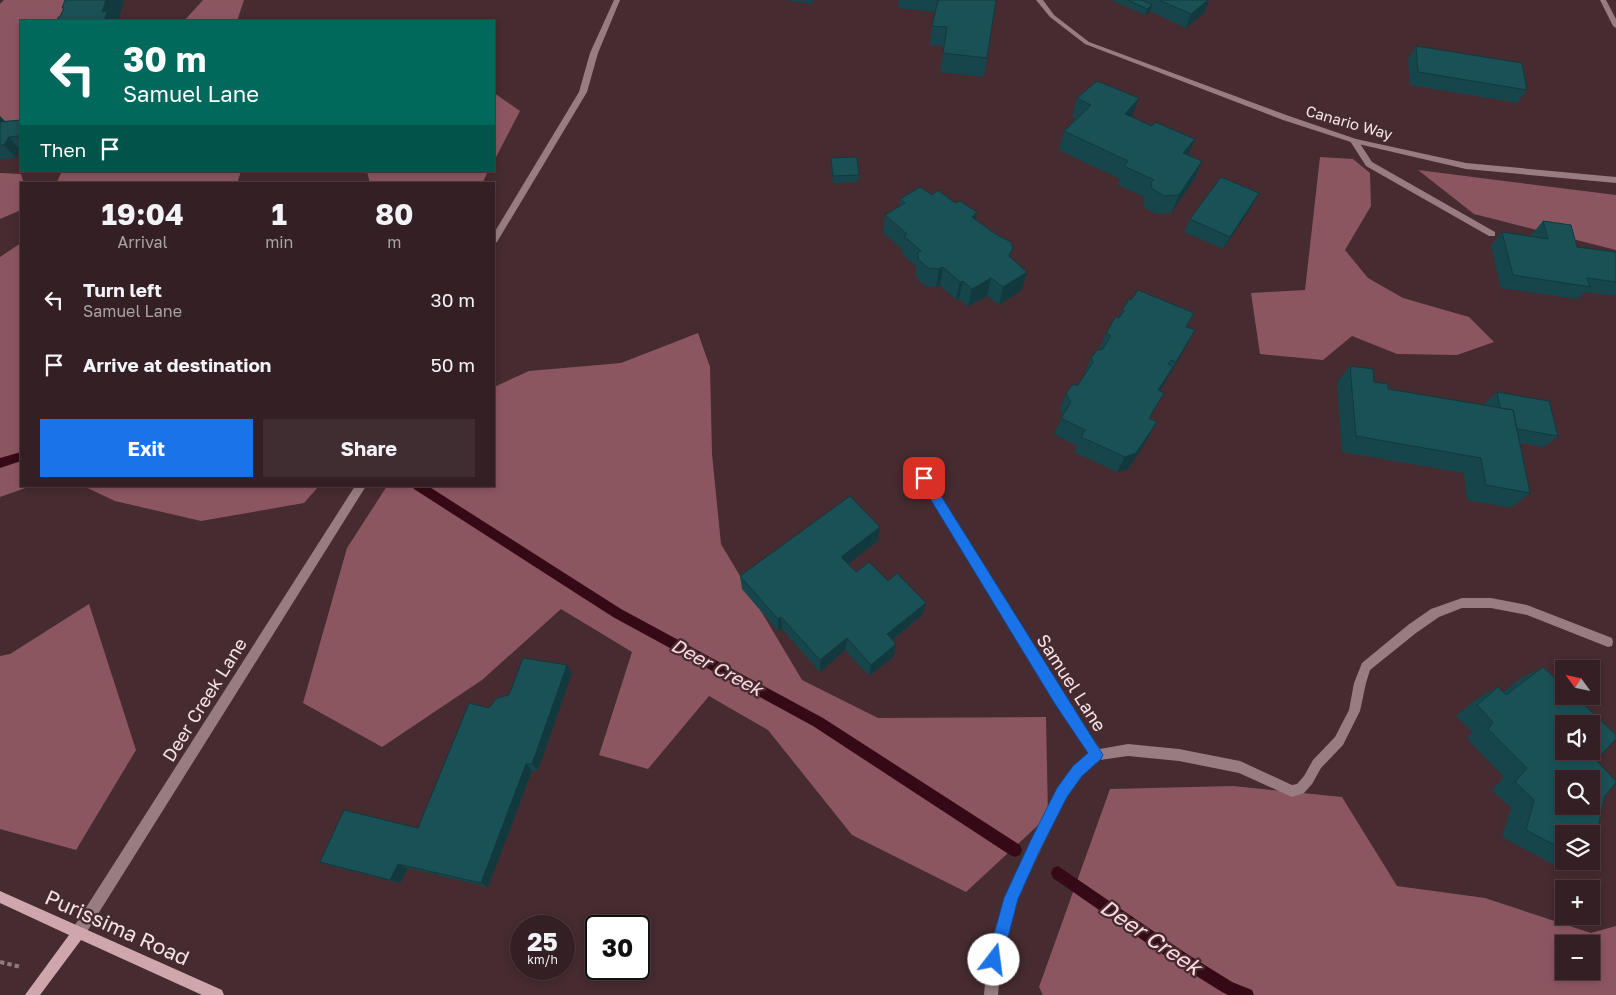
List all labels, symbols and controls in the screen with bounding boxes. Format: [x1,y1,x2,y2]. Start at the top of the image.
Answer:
text: 30 m [123,38,206,80]
icon: left [40,40,105,105]
text: Samuel Lane [123,80,259,107]
street label: Canario Way [1304,101,1395,143]
icon: arrive [96,135,124,163]
text: Then [40,138,86,161]
text: 19:04 [101,196,184,232]
text: 1 [272,196,287,232]
text: 80 [375,196,414,232]
text: Arrival [118,232,168,252]
text: min [265,232,293,252]
text: m [387,232,401,252]
text: Turn left [83,278,162,301]
icon: left [40,286,68,314]
text: 30 m [431,288,475,311]
text: Samuel Lane [83,301,182,321]
icon: arrive [40,351,68,379]
text: Arrive at destination [83,353,271,376]
text: 50 m [431,353,475,376]
button: Exit [40,419,253,477]
button: Share [263,419,475,477]
pin [903,457,945,499]
icon: arrive [910,464,938,492]
street label: Samuel Lane [1032,630,1111,735]
water label: Deer Creek [668,633,769,701]
street label: Deer Creek Lane [157,634,251,765]
north arrow [1555,660,1600,705]
map controls [1555,660,1600,980]
button: sound [1555,715,1600,760]
button: search [1555,770,1600,815]
button: layers [1555,825,1600,870]
button: + [1555,880,1600,925]
street label: Purissima Road [41,884,194,971]
water label: Deer Creek [1096,893,1209,982]
speed limit sign: 30 [585,915,650,980]
text: 25 [527,926,558,957]
position arrow [967,933,1019,985]
button: − [1555,935,1600,980]
text: km/h [527,952,558,967]

